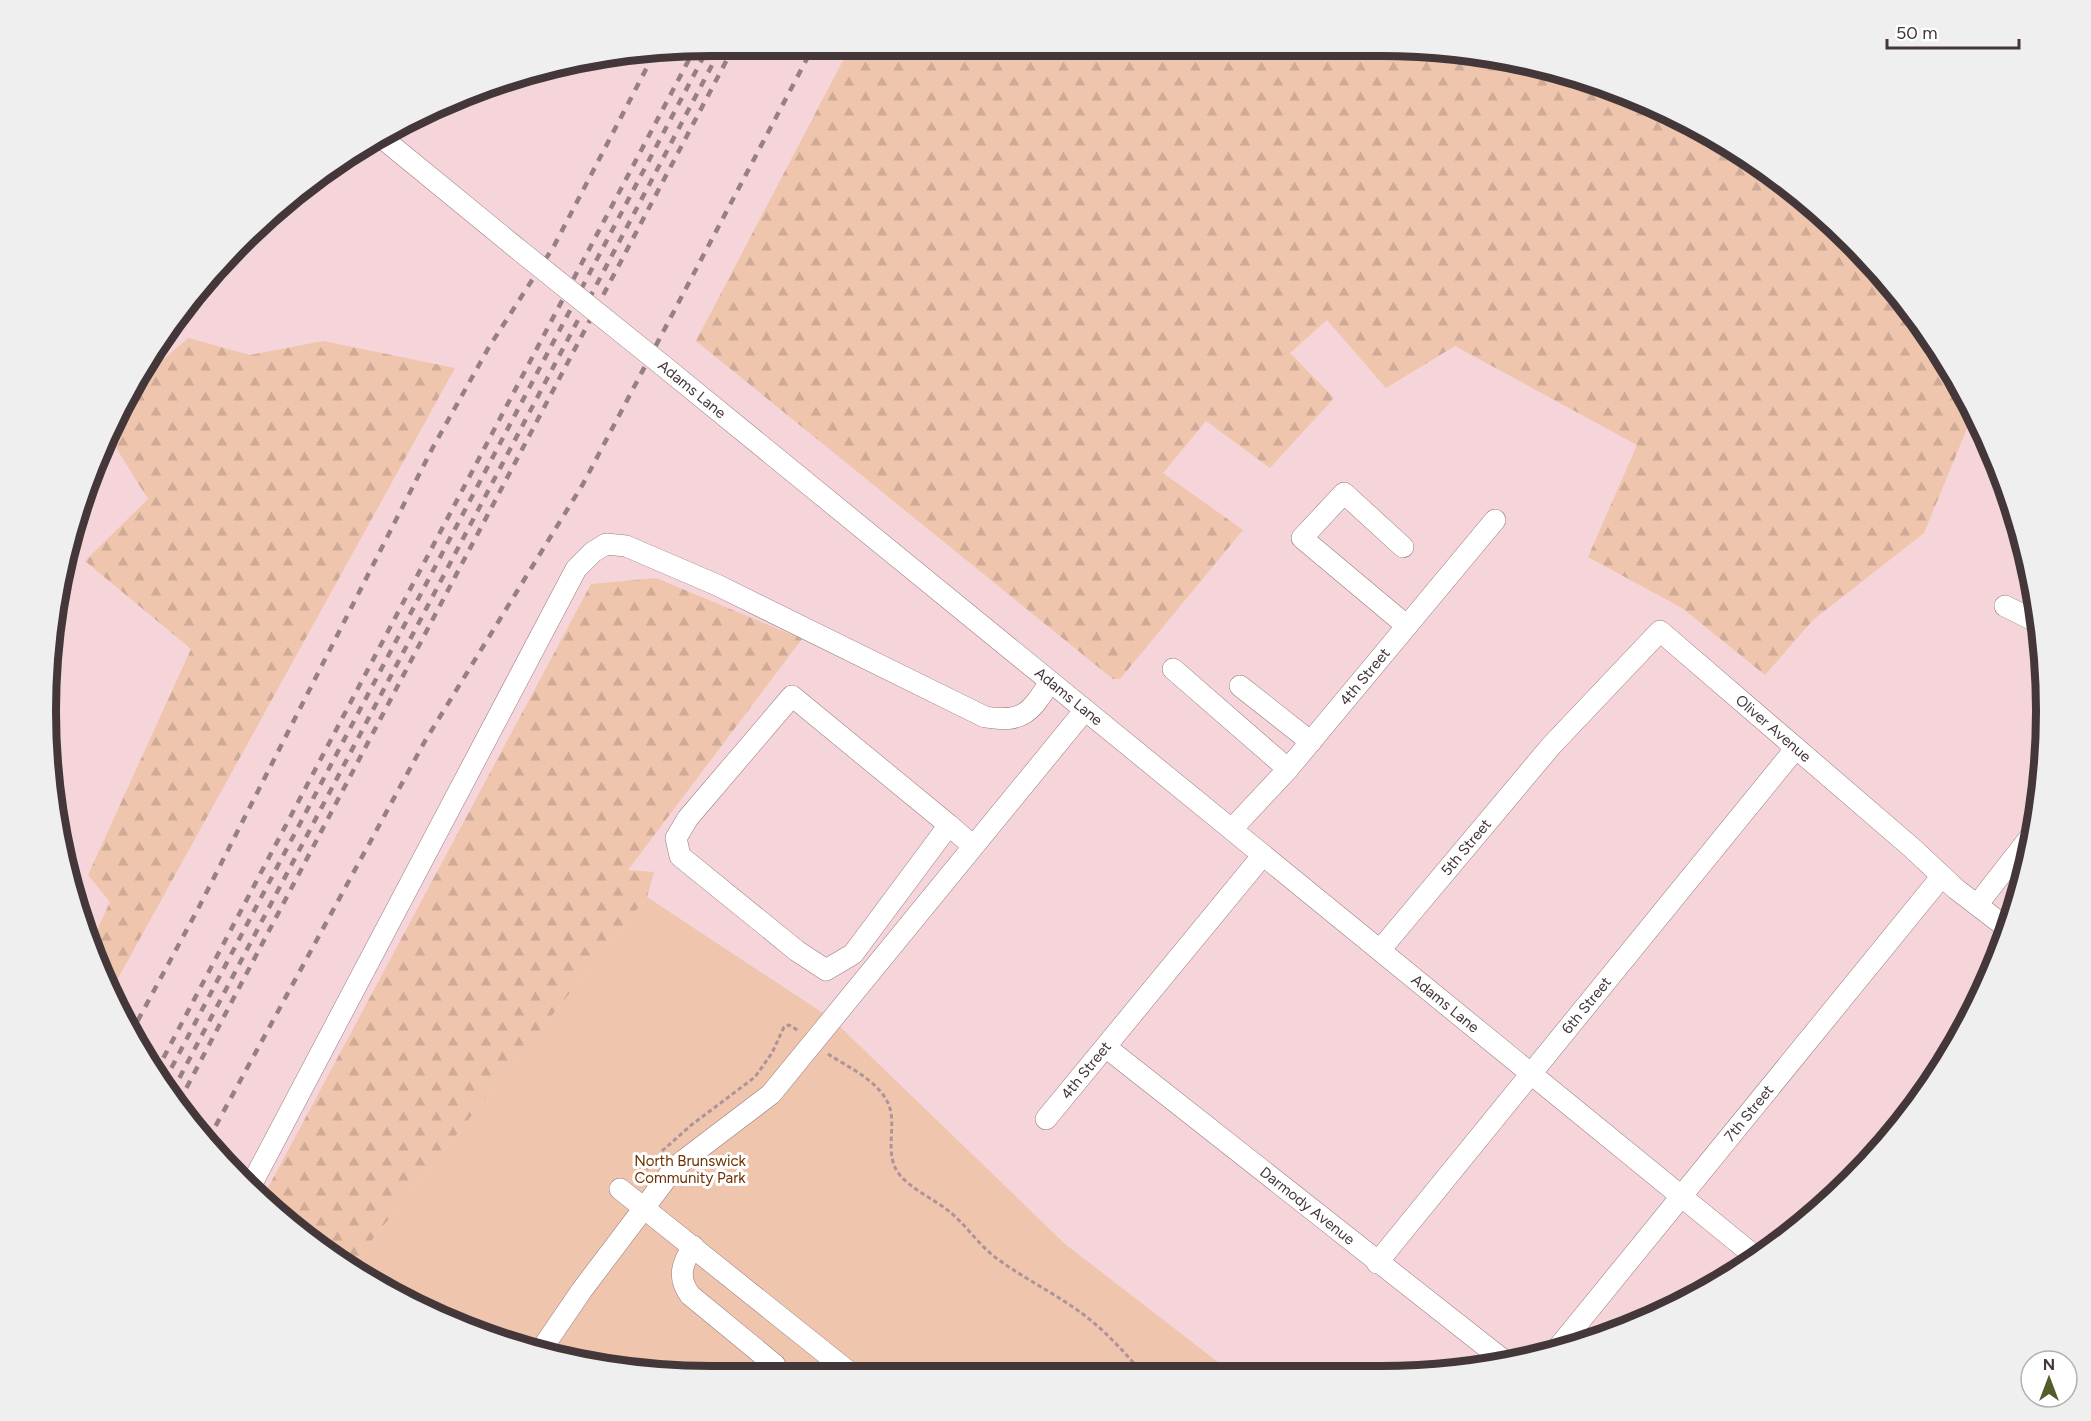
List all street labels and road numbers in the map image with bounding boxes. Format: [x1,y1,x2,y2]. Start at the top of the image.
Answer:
street label: Adams Lane [655,356,729,422]
street label: 4th Street [1336,644,1394,709]
street label: Adams Lane [1031,664,1106,729]
street label: Oliver Avenue [1732,691,1815,766]
street label: 5th Street [1437,815,1495,879]
street label: Adams Lane [1408,971,1483,1037]
street label: 6th Street [1558,973,1615,1038]
street label: 4th Street [1057,1038,1115,1103]
street label: 7th Street [1721,1081,1778,1145]
street label: Darmody Avenue [1256,1163,1358,1249]

